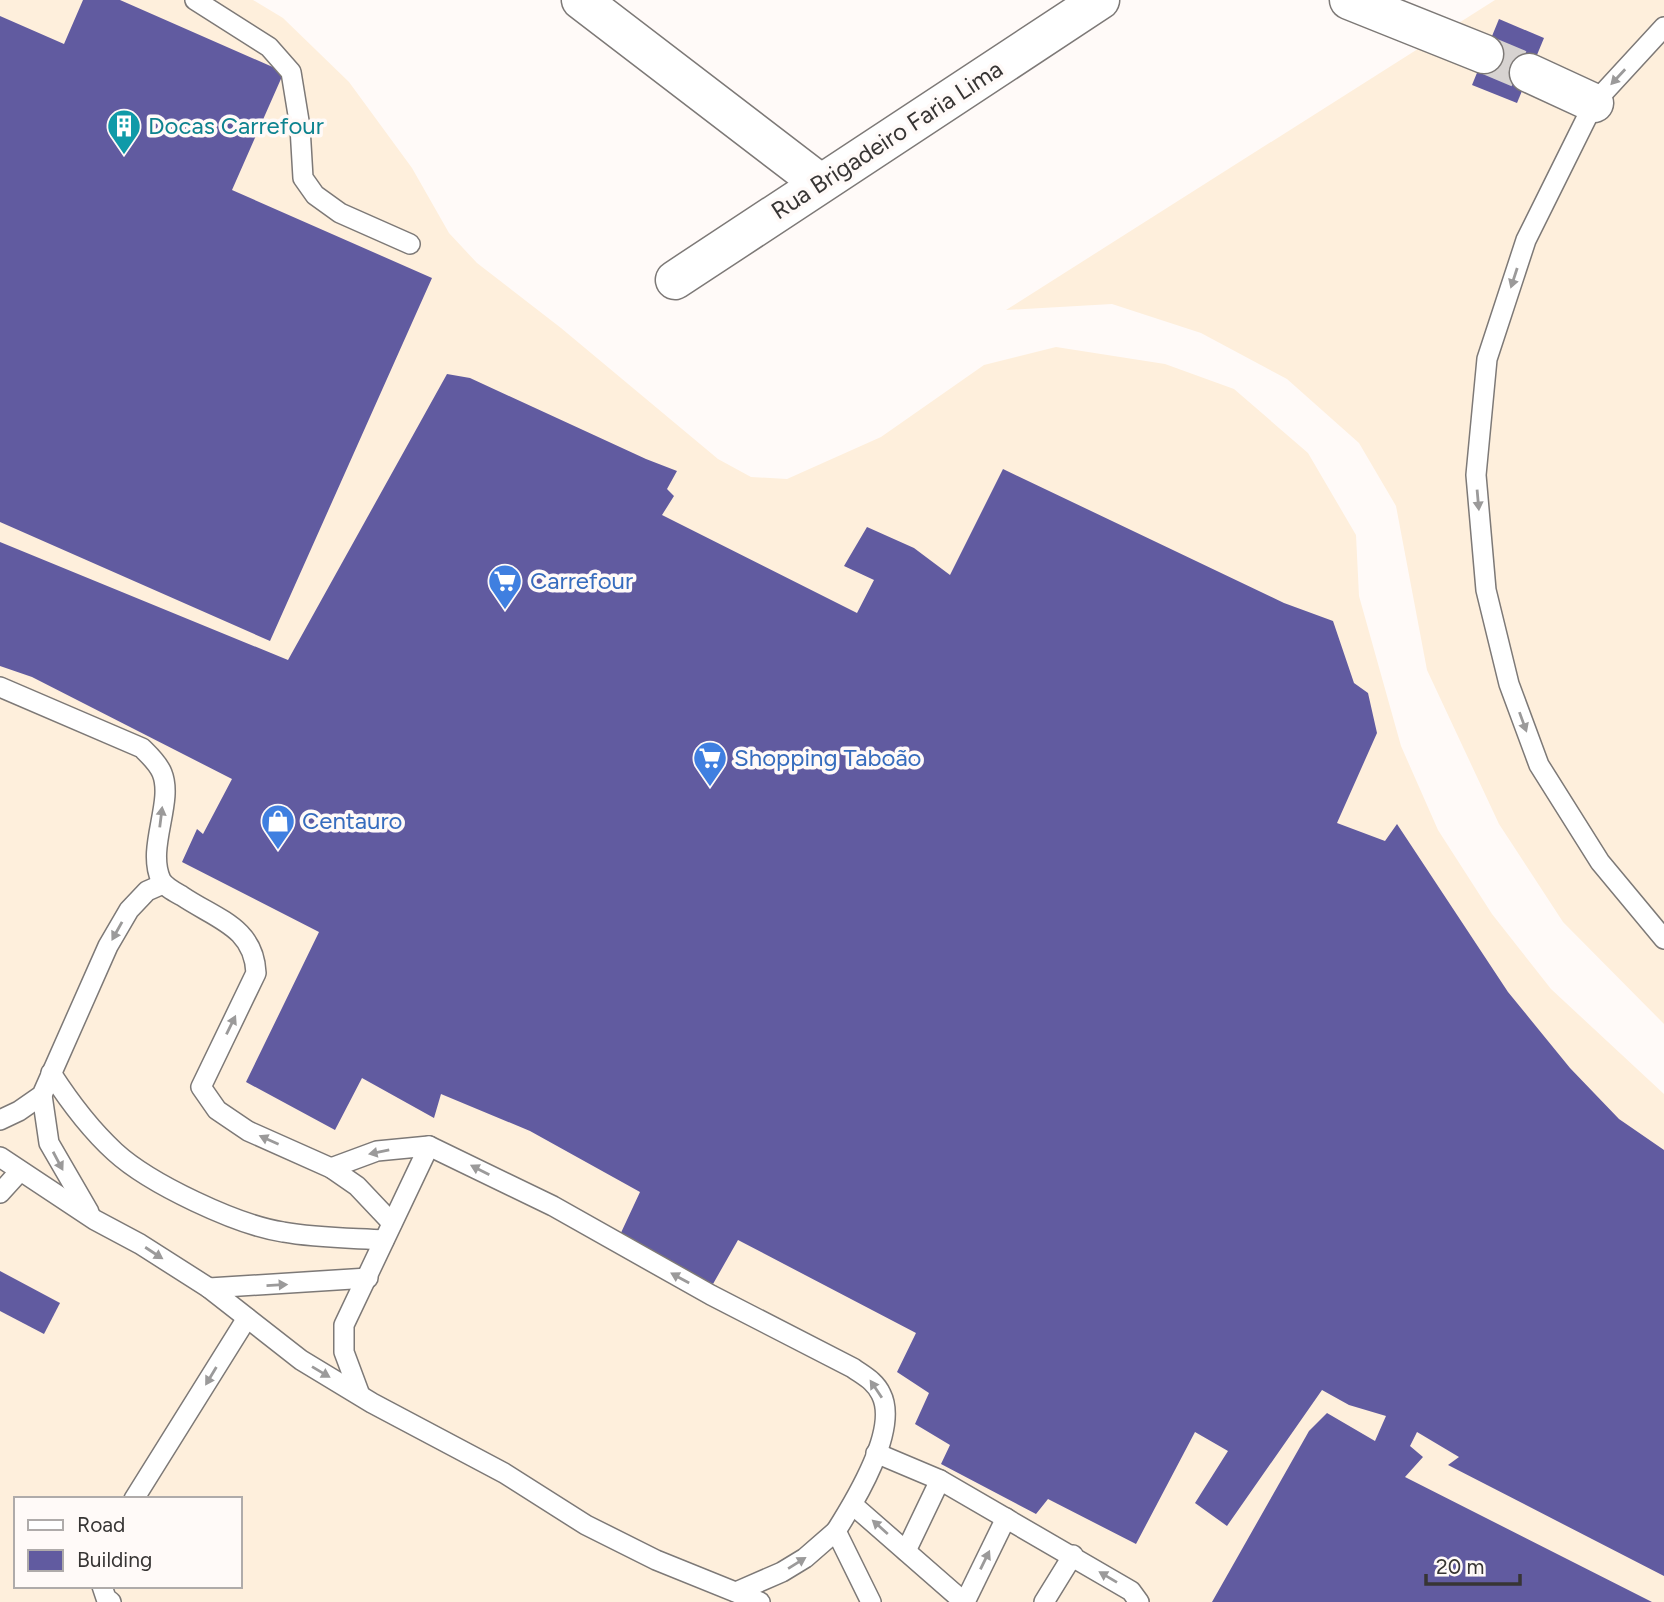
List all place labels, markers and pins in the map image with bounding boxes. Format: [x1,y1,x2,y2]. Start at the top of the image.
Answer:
building icon: Docas Carrefour [105,107,143,156]
place label: Docas Carrefour [148,111,324,140]
supermarket icon: Carrefour [486,562,524,611]
place label: Carrefour [530,566,633,595]
supermarket icon: Shopping Taboão [691,739,729,788]
place label: Shopping Taboão [734,743,922,772]
shop icon: Centauro [259,802,297,851]
place label: Centauro [302,806,402,835]

